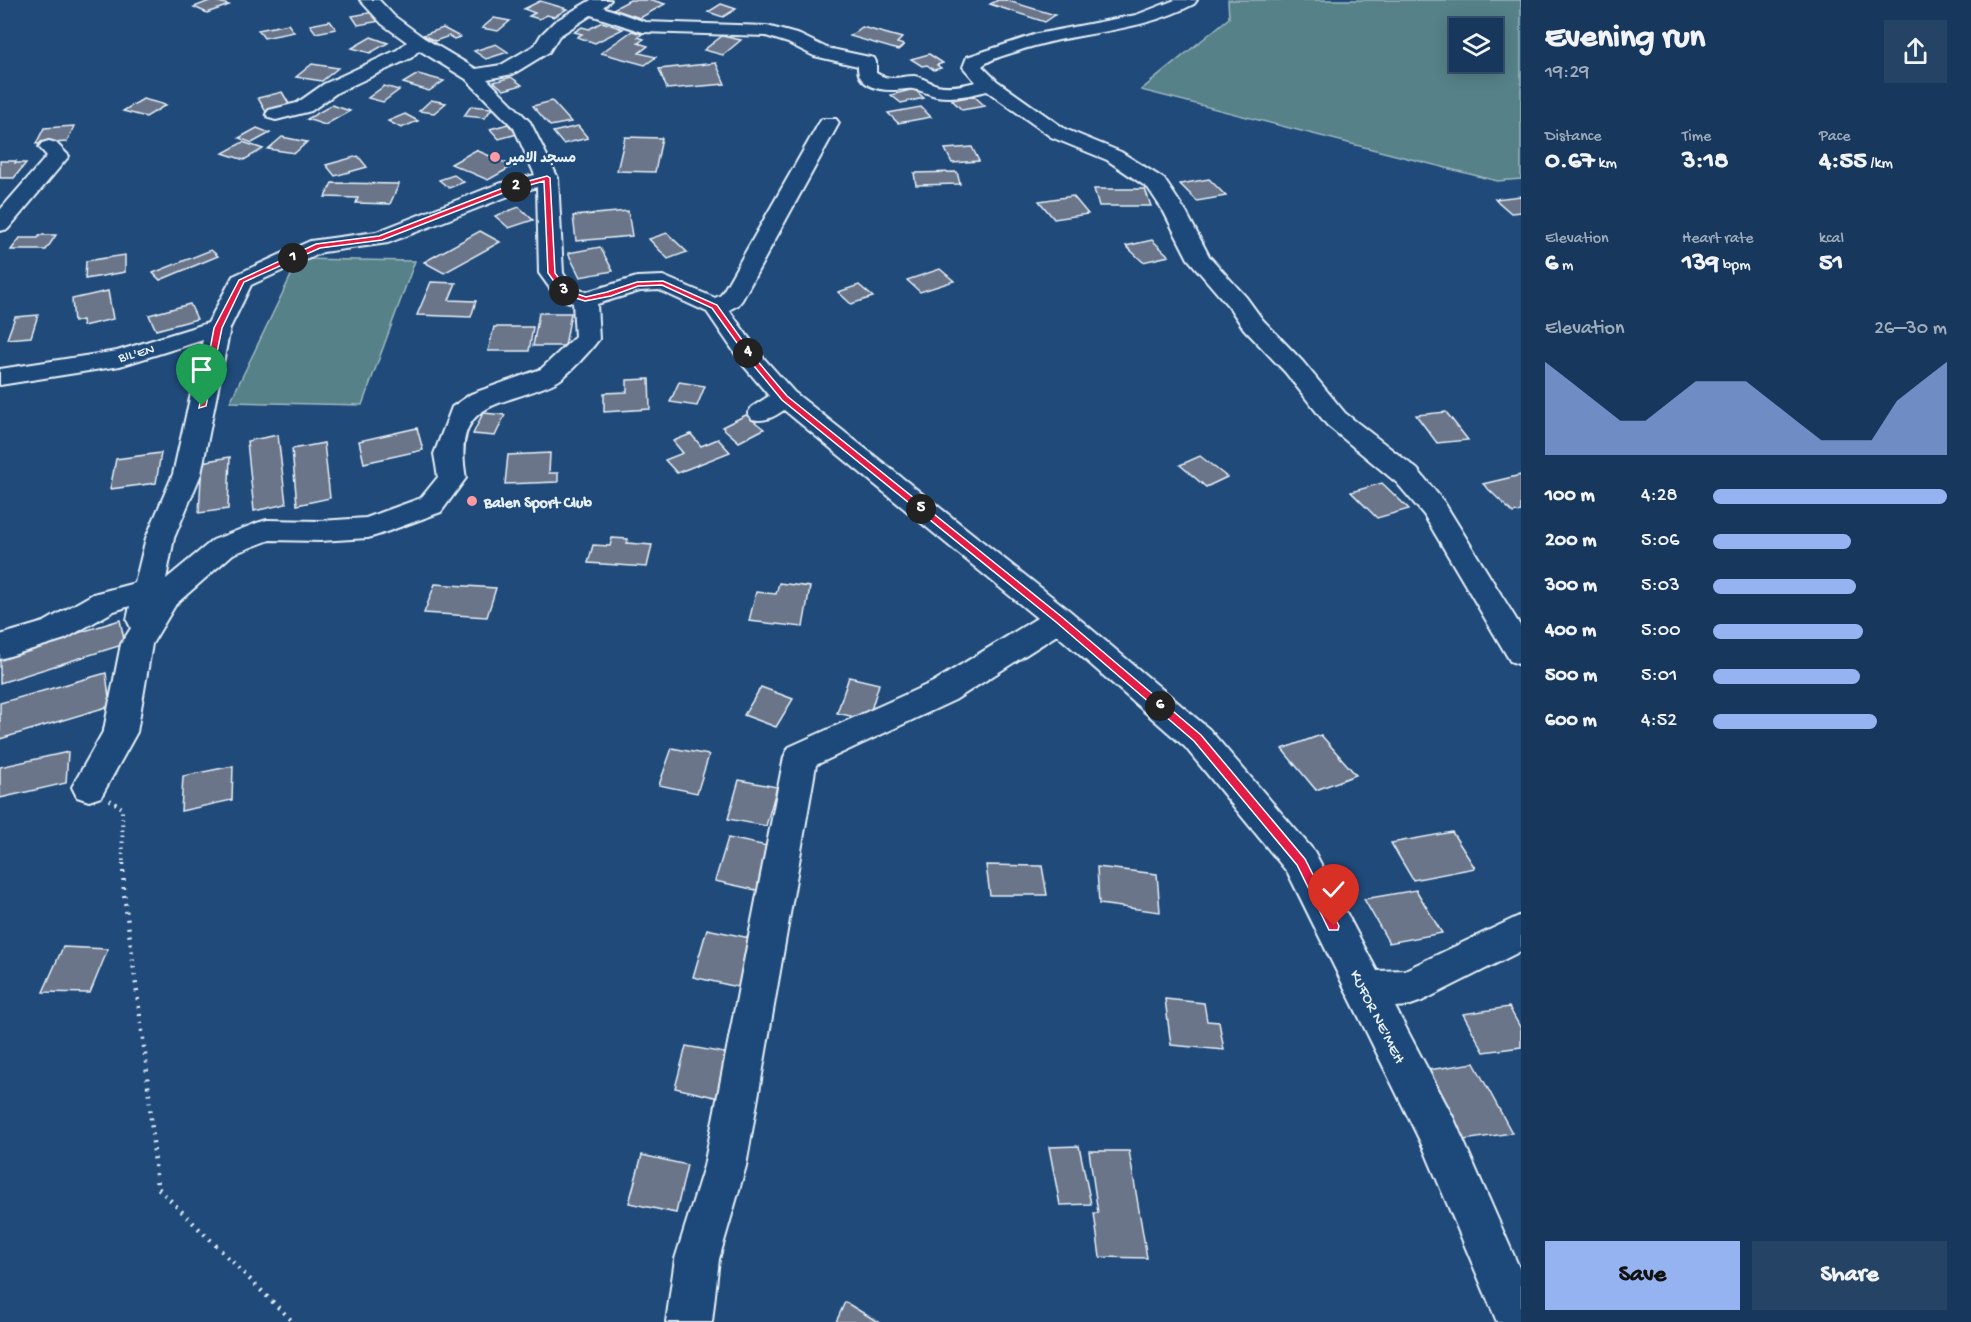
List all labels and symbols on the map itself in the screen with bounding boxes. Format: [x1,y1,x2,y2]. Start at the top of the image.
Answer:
marker: مسجد الامير [488,150,502,164]
place label: مسجد الامير [505,151,576,168]
pin: 2 [501,172,531,202]
pin: 1 [278,243,308,273]
pin: 3 [549,276,579,306]
pin: 4 [733,338,763,368]
street label: BIL'EN [116,341,157,368]
pin [176,344,227,406]
marker: Balen Sport Club [465,494,479,508]
pin: 5 [906,494,936,524]
place label: Balen Sport Club [483,495,593,514]
pin: 6 [1145,691,1175,721]
pin [1308,864,1359,926]
street label: KUFOR NE'MEH [1344,968,1408,1068]

